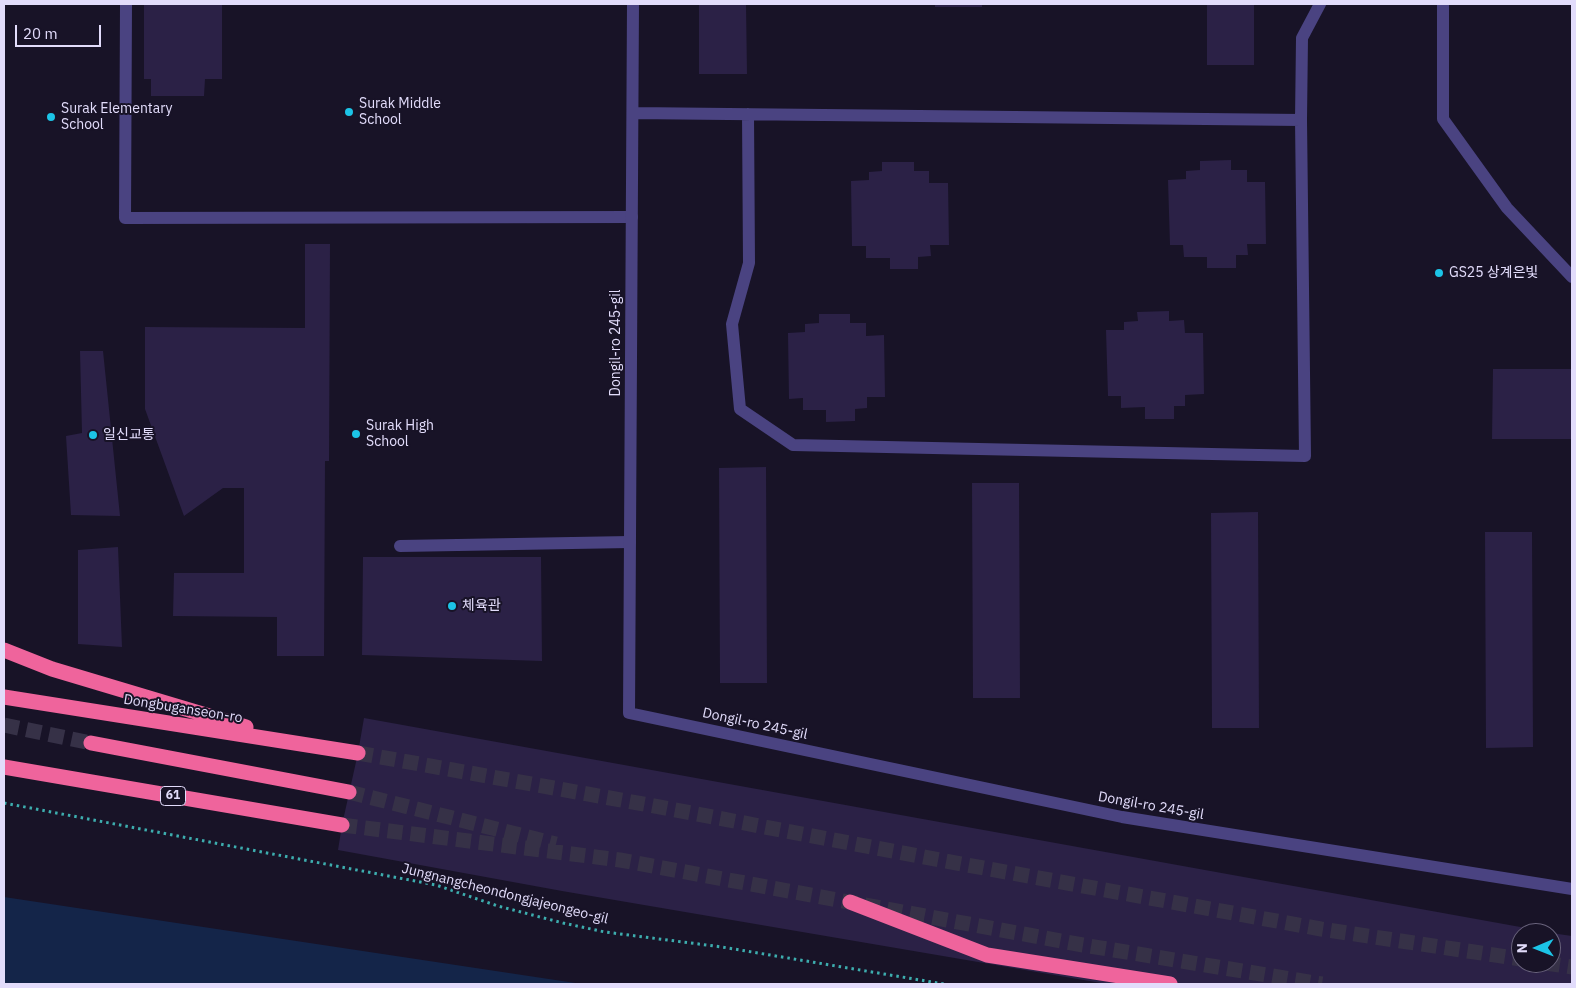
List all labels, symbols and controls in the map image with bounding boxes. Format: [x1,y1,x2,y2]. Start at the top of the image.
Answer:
scale bar [18,15,104,47]
text: 20 m [23,24,58,43]
place label: Surak Middle School [359,96,441,128]
place label: Surak Elementary School [61,101,172,134]
marker: Surak Middle School [343,106,355,118]
marker: Surak Elementary School [45,111,57,123]
place label: GS25 상계은빛 [1449,265,1538,281]
marker: GS25 상계은빛 [1433,267,1445,279]
street label: Dongil-ro 245-gil [608,289,624,397]
place label: Surak High School [366,418,434,451]
place label: 일신교통 [103,427,155,443]
marker: Surak High School [350,428,362,440]
marker: 일신교통 [87,429,99,441]
place label: 체육관 [462,598,501,614]
marker: 체육관 [446,600,458,612]
street label: Dongbuganseon-ro [122,691,244,727]
street label: Dongil-ro 245-gil [701,705,809,743]
road number: 61 [160,786,186,806]
street label: Dongil-ro 245-gil [1097,788,1205,824]
street label: Jungnangcheondongjajeongeo-gil [400,860,610,928]
north arrow [1511,923,1561,973]
text: N [1513,943,1531,953]

